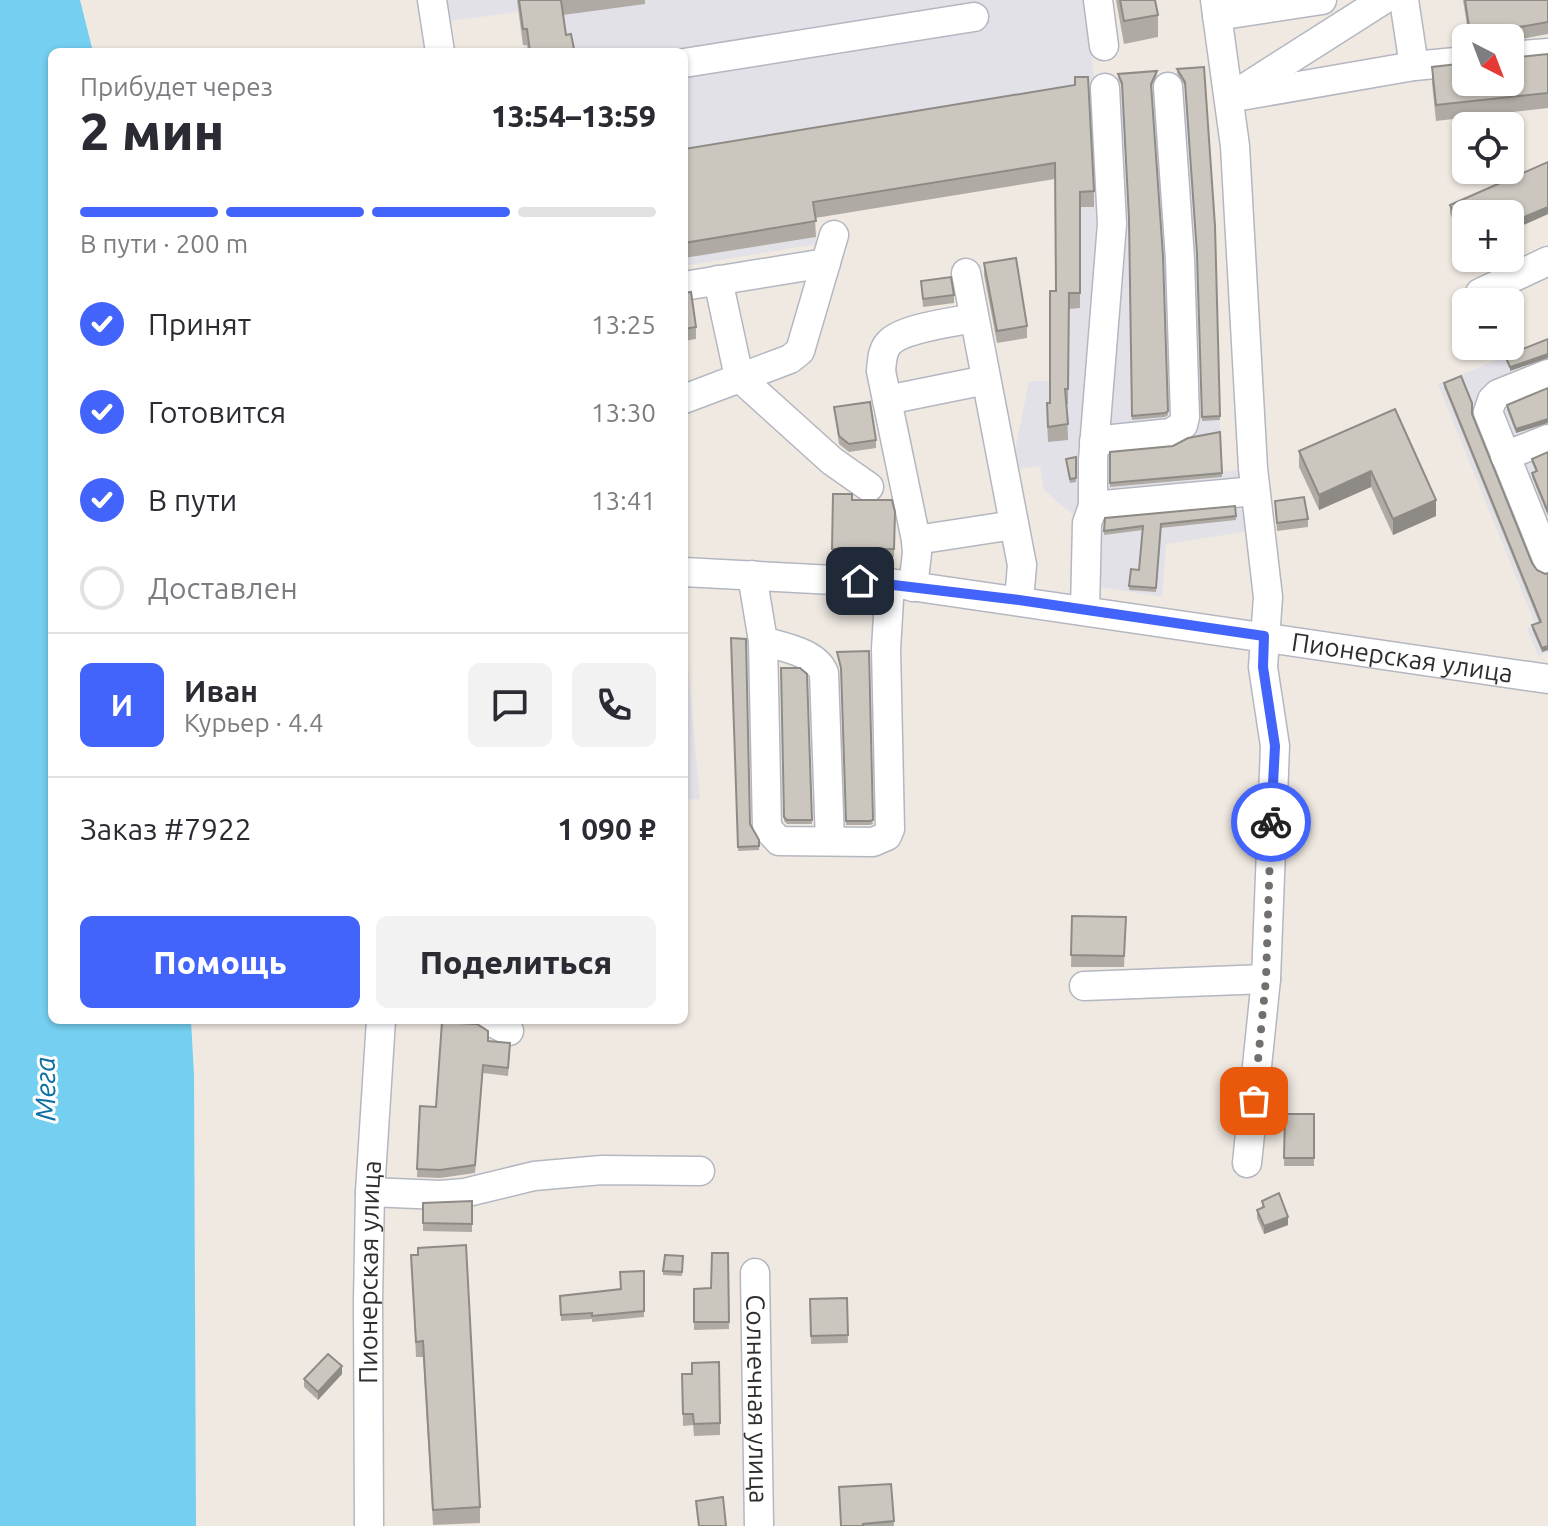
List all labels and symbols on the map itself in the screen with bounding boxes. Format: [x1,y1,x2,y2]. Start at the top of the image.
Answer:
north arrow [1452,24,1524,96]
pin [826,547,894,615]
street label: Пионерская улица [1290,627,1515,688]
courier [1231,782,1311,862]
water label: Мега [28,1057,61,1121]
pin [1220,1067,1288,1135]
street label: Пионерская улица [353,1159,386,1384]
street label: Солнечная улица [741,1294,774,1504]

